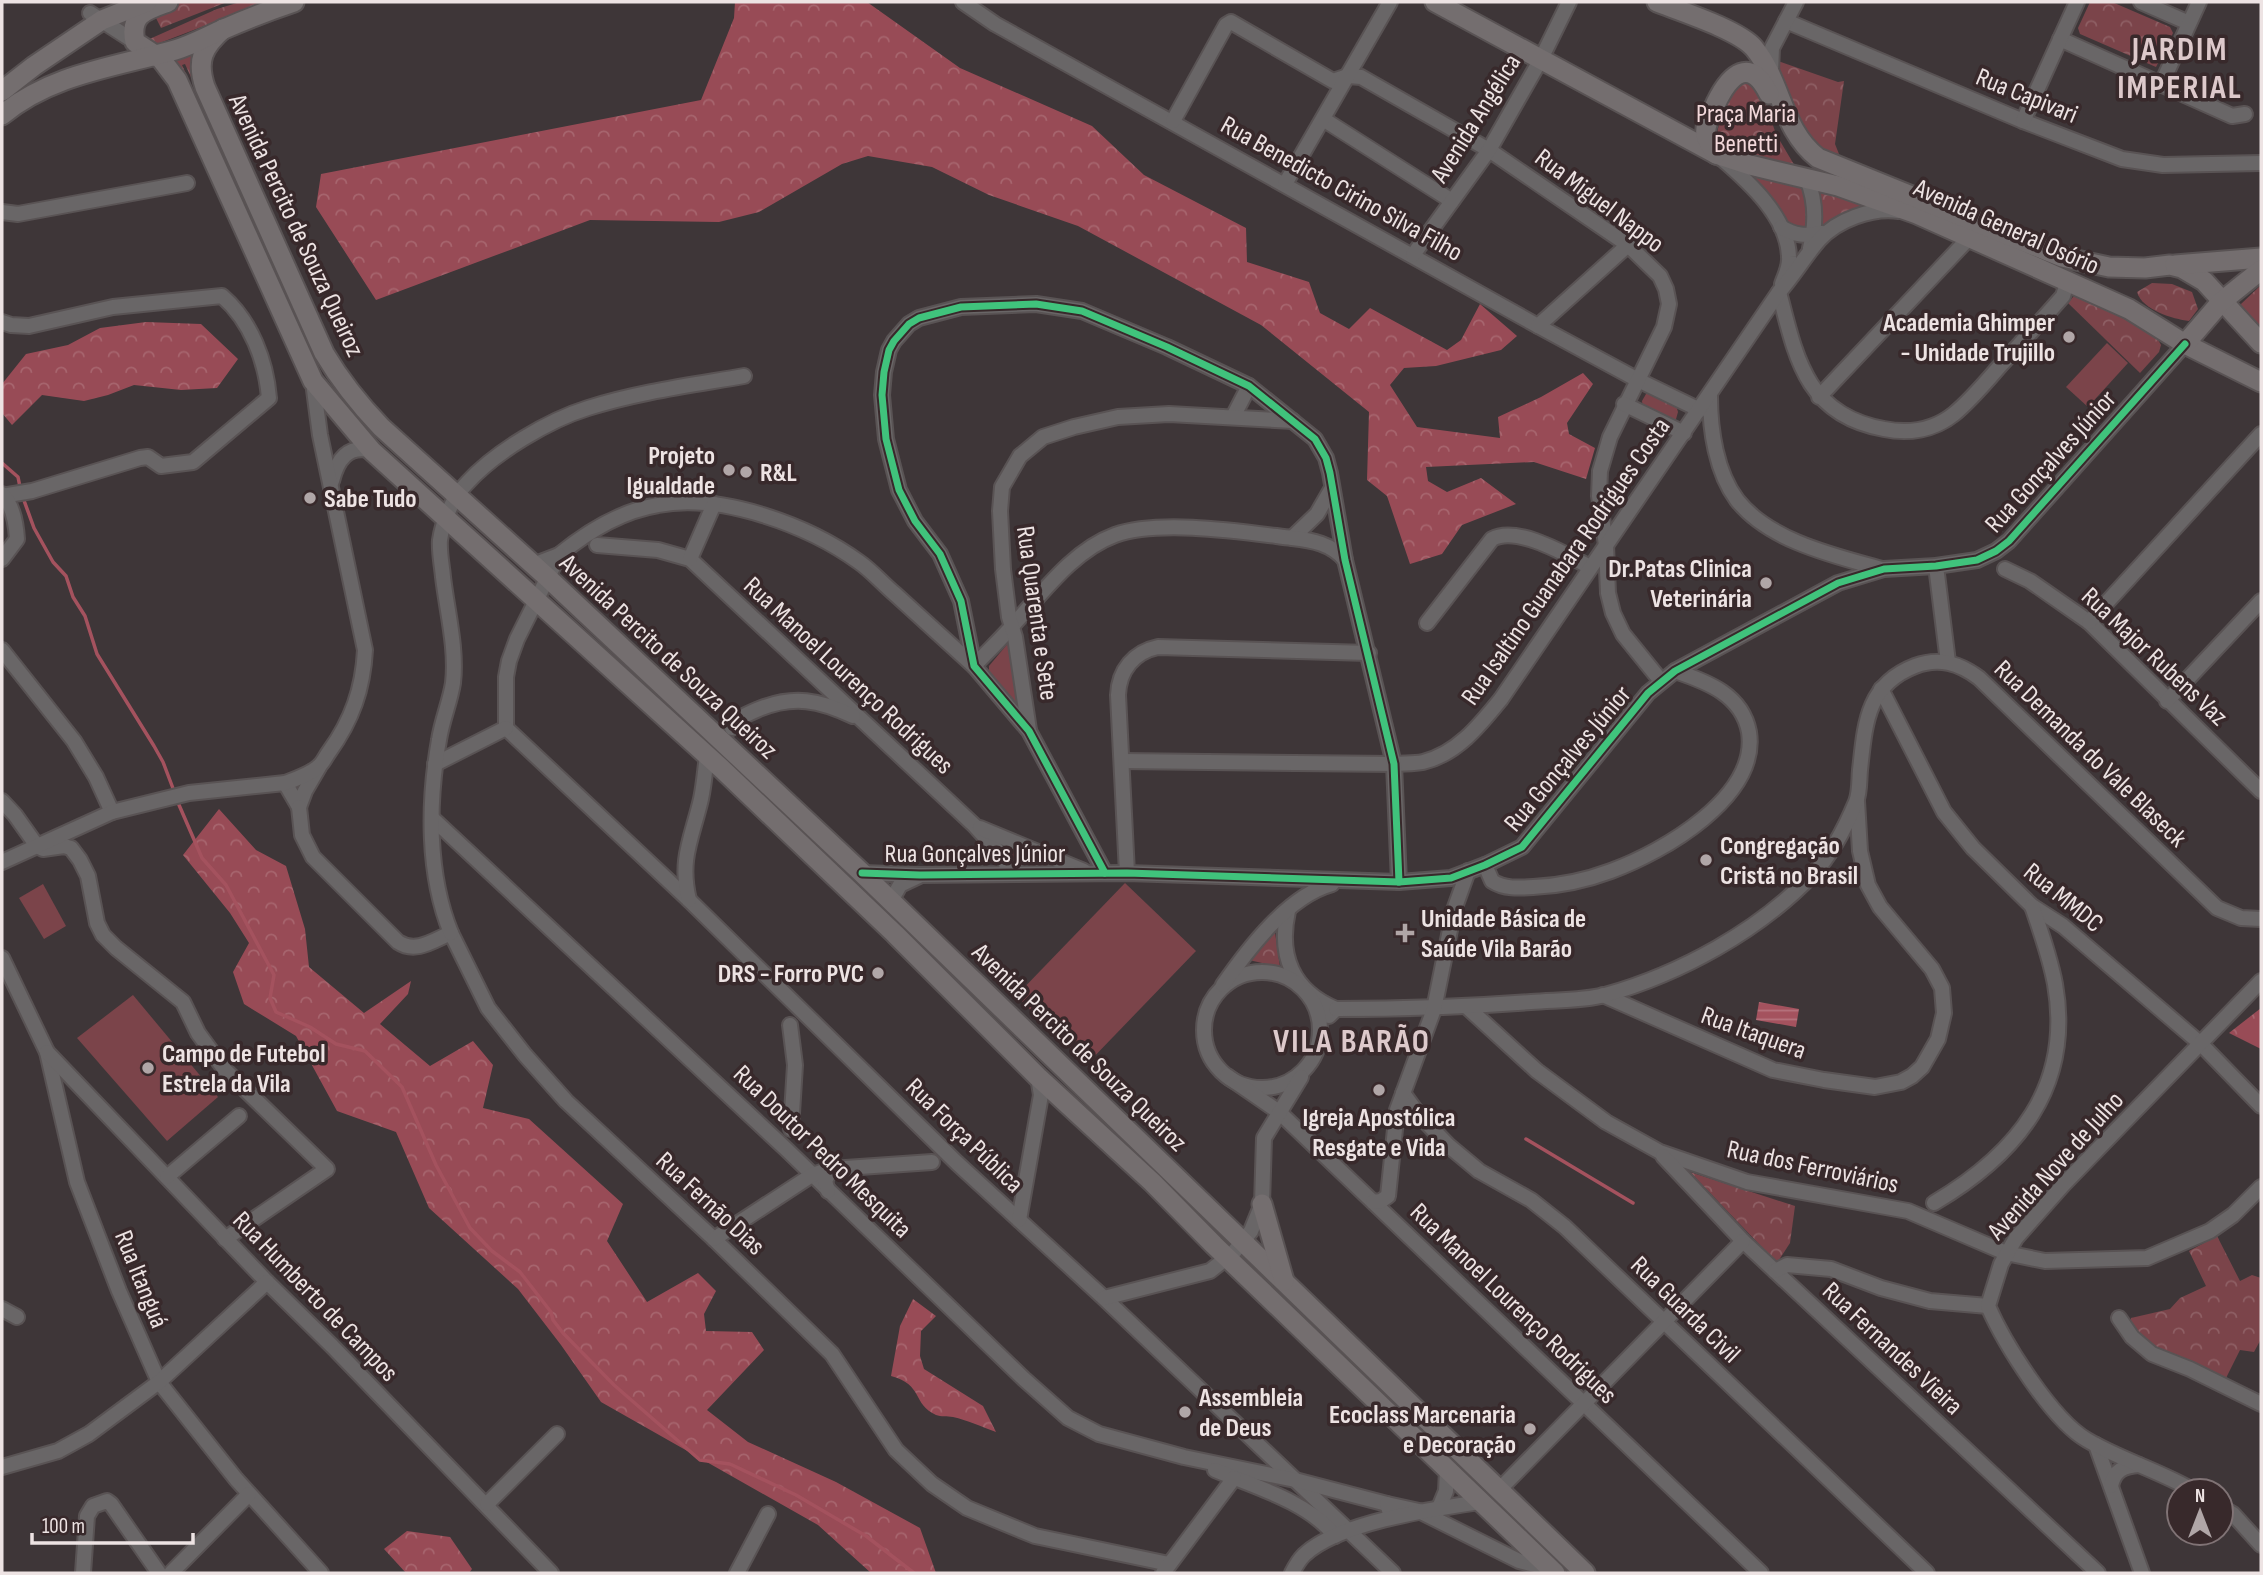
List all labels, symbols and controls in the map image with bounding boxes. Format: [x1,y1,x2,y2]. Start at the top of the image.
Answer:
district label: JARDIM IMPERIAL [2117,30,2243,108]
street label: Avenida Angélica [1424,49,1528,190]
street label: Rua Capivari [1971,62,2082,131]
street label: Avenida Percito de Souza Queiroz [221,89,370,362]
park label: Praça Maria Benetti [1696,99,1796,160]
street label: Rua Benedicto Cirino Silva Filho [1215,110,1467,269]
street label: Rua Miguel Nappo [1528,143,1670,260]
street label: Avenida General Osório [1908,172,2104,282]
place label: Academia Ghimper - Unidade Trujillo [1882,308,2055,369]
marker: Academia Ghimper - Unidade Trujillo [2061,329,2077,345]
street label: Rua Gonçalves Júnior [1979,384,2124,540]
street label: Rua Isaltino Guanabara Rodrigues Costa [1455,412,1677,711]
place label: Projeto Igualdade [627,441,715,502]
place label: R&L [760,458,797,489]
marker: Projeto Igualdade [721,462,737,478]
marker: R&L [738,464,754,480]
place label: Sabe Tudo [324,484,417,515]
marker: Sabe Tudo [302,490,318,506]
street label: Rua Quarenta e Sete [1009,524,1064,702]
street label: Avenida Percito de Souza Queiroz [552,548,783,766]
place label: Dr.Patas Clinica Veterinária [1608,554,1752,615]
street label: Rua Manoel Lourenço Rodrigues [737,571,959,781]
marker: Dr.Patas Clinica Veterinária [1758,575,1774,591]
street label: Rua Major Rubens Vaz [2074,581,2233,733]
street label: Rua Demanda do Vale Blaseck [1987,654,2193,854]
street label: Rua Gonçalves Júnior [1498,679,1639,838]
place label: Congregação Cristã no Brasil [1720,831,1858,892]
street label: Rua Gonçalves Júnior [884,839,1066,870]
marker: Congregação Cristã no Brasil [1698,852,1714,868]
street label: Rua MMDC [2017,857,2109,940]
place label: Unidade Básica de Saúde Vila Barão [1421,904,1586,965]
marker: Unidade Básica de Saúde Vila Barão [1395,923,1415,943]
street label: Avenida Percito de Souza Queiroz [965,937,1193,1159]
place label: DRS - Forro PVC [718,959,864,990]
marker: DRS - Forro PVC [870,965,886,981]
street label: Rua Itaquera [1697,1000,1810,1067]
district label: VILA BARÃO [1273,1022,1431,1062]
place label: Campo de Futebol Estrela da Vila [162,1039,325,1100]
street label: Rua Doutor Pedro Mesquita [727,1059,917,1245]
marker: Campo de Futebol Estrela da Vila [140,1060,156,1076]
street label: Rua Força Pública [899,1072,1029,1200]
marker: Igreja Apostólica Resgate e Vida [1371,1082,1387,1098]
street label: Avenida Nove de Julho [1981,1086,2131,1247]
place label: Igreja Apostólica Resgate e Vida [1303,1103,1455,1164]
street label: Rua dos Ferroviários [1724,1134,1901,1201]
street label: Rua Fernão Dias [649,1146,771,1262]
street label: Rua Manoel Lourenço Rodrigues [1403,1197,1623,1411]
street label: Rua Humberto de Campos [226,1205,404,1389]
street label: Rua Itanguá [107,1226,174,1333]
street label: Rua Guarda Civil [1624,1250,1746,1370]
street label: Rua Fernandes Vieira [1815,1276,1968,1422]
place label: Assembleia de Deus [1198,1383,1303,1444]
place label: Ecoclass Marcenaria e Decoração [1329,1400,1516,1461]
marker: Assembleia de Deus [1177,1404,1193,1420]
marker: Ecoclass Marcenaria e Decoração [1522,1421,1538,1437]
north arrow [2165,1477,2235,1547]
text: N [2195,1485,2205,1508]
scale bar [32,1502,192,1546]
text: 100 m [42,1514,85,1539]

